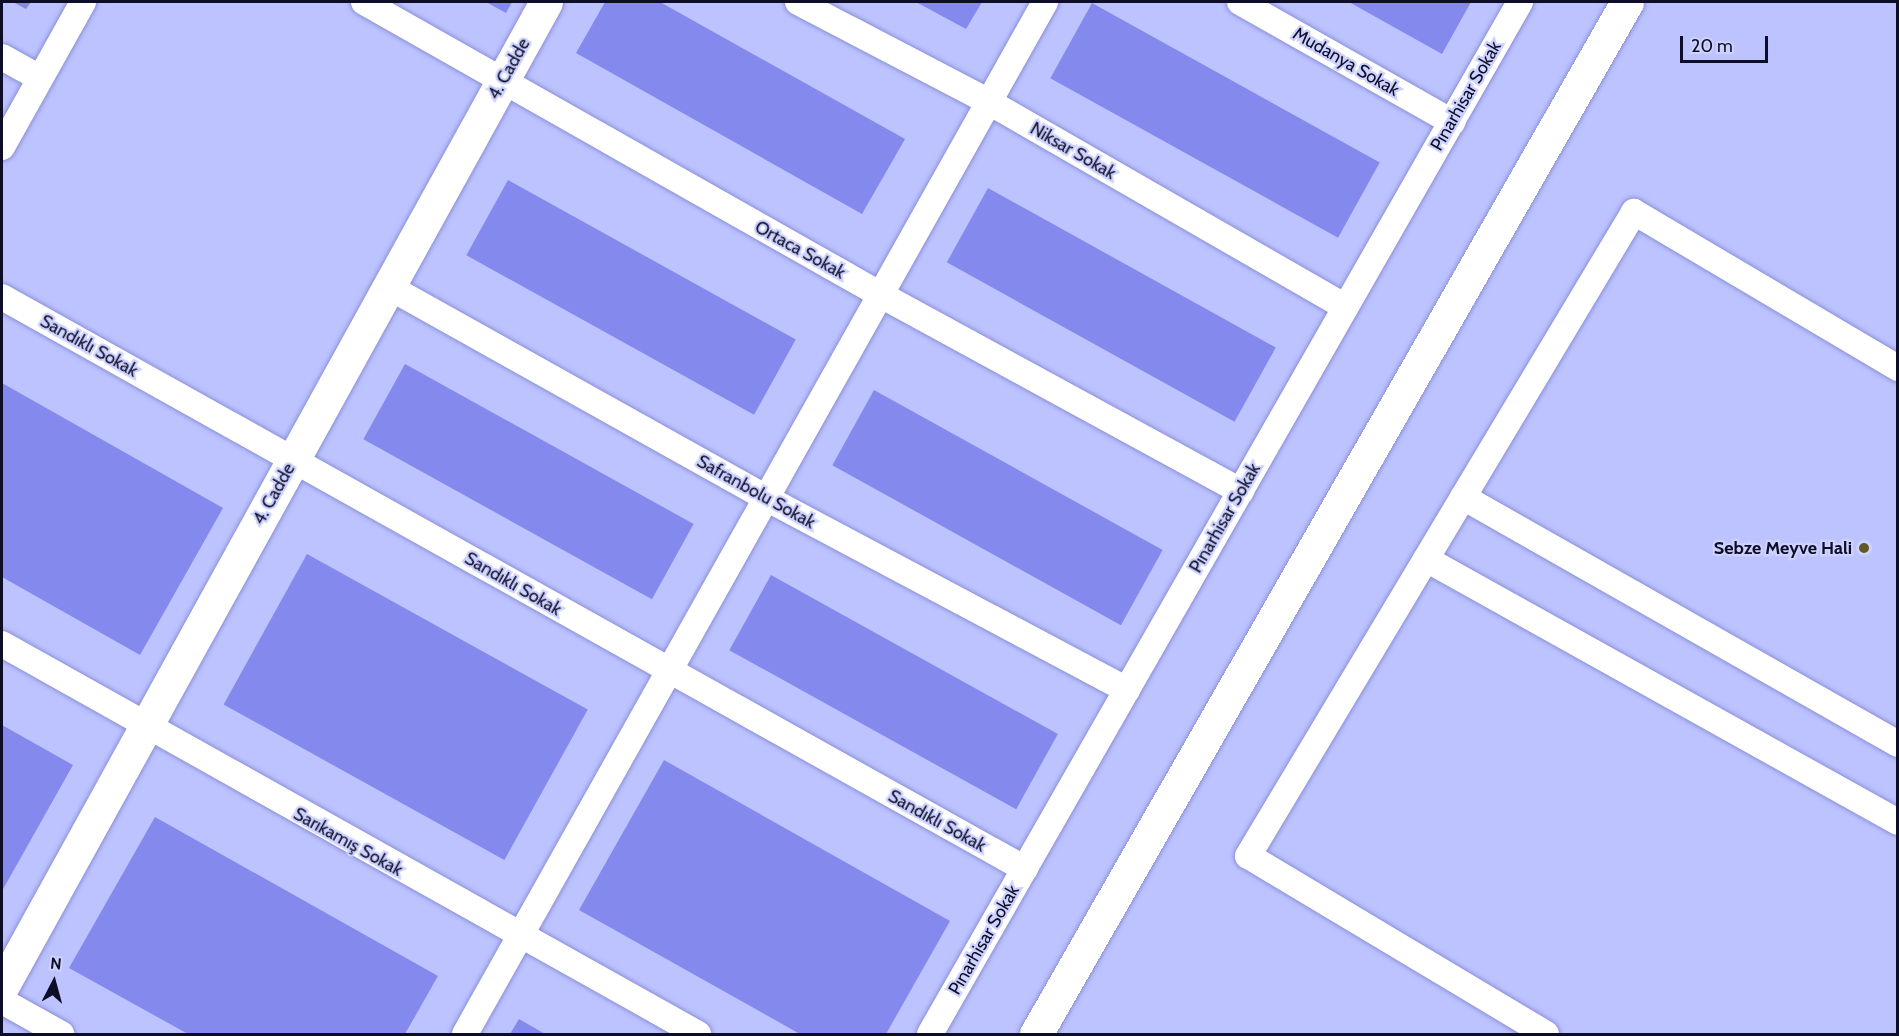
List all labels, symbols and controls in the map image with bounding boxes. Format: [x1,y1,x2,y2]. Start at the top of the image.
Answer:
street label: Mudanya Sokak [1289,23,1403,101]
scale bar [1683,24,1772,62]
street label: 4. Cadde [483,35,535,103]
text: 20 m [1691,35,1733,57]
street label: Pınarhisar Sokak [1426,37,1506,155]
street label: Niksar Sokak [1026,118,1120,184]
street label: Ortaca Sokak [751,216,849,284]
street label: Sandıklı Sokak [36,310,142,382]
street label: Safranbolu Sokak [693,451,819,533]
street label: Pınarhisar Sokak [1185,459,1265,577]
street label: 4. Cadde [248,460,300,528]
place label: Sebze Meyve Hali [1714,537,1852,559]
marker: Sebze Meyve Hali [1857,541,1871,555]
street label: Sandıklı Sokak [461,548,565,620]
street label: Sandıklı Sokak [884,785,990,857]
street label: Sarıkamış Sokak [290,803,406,881]
street label: Pınarhisar Sokak [944,881,1024,999]
north arrow [24,952,84,1012]
text: N [49,954,63,974]

